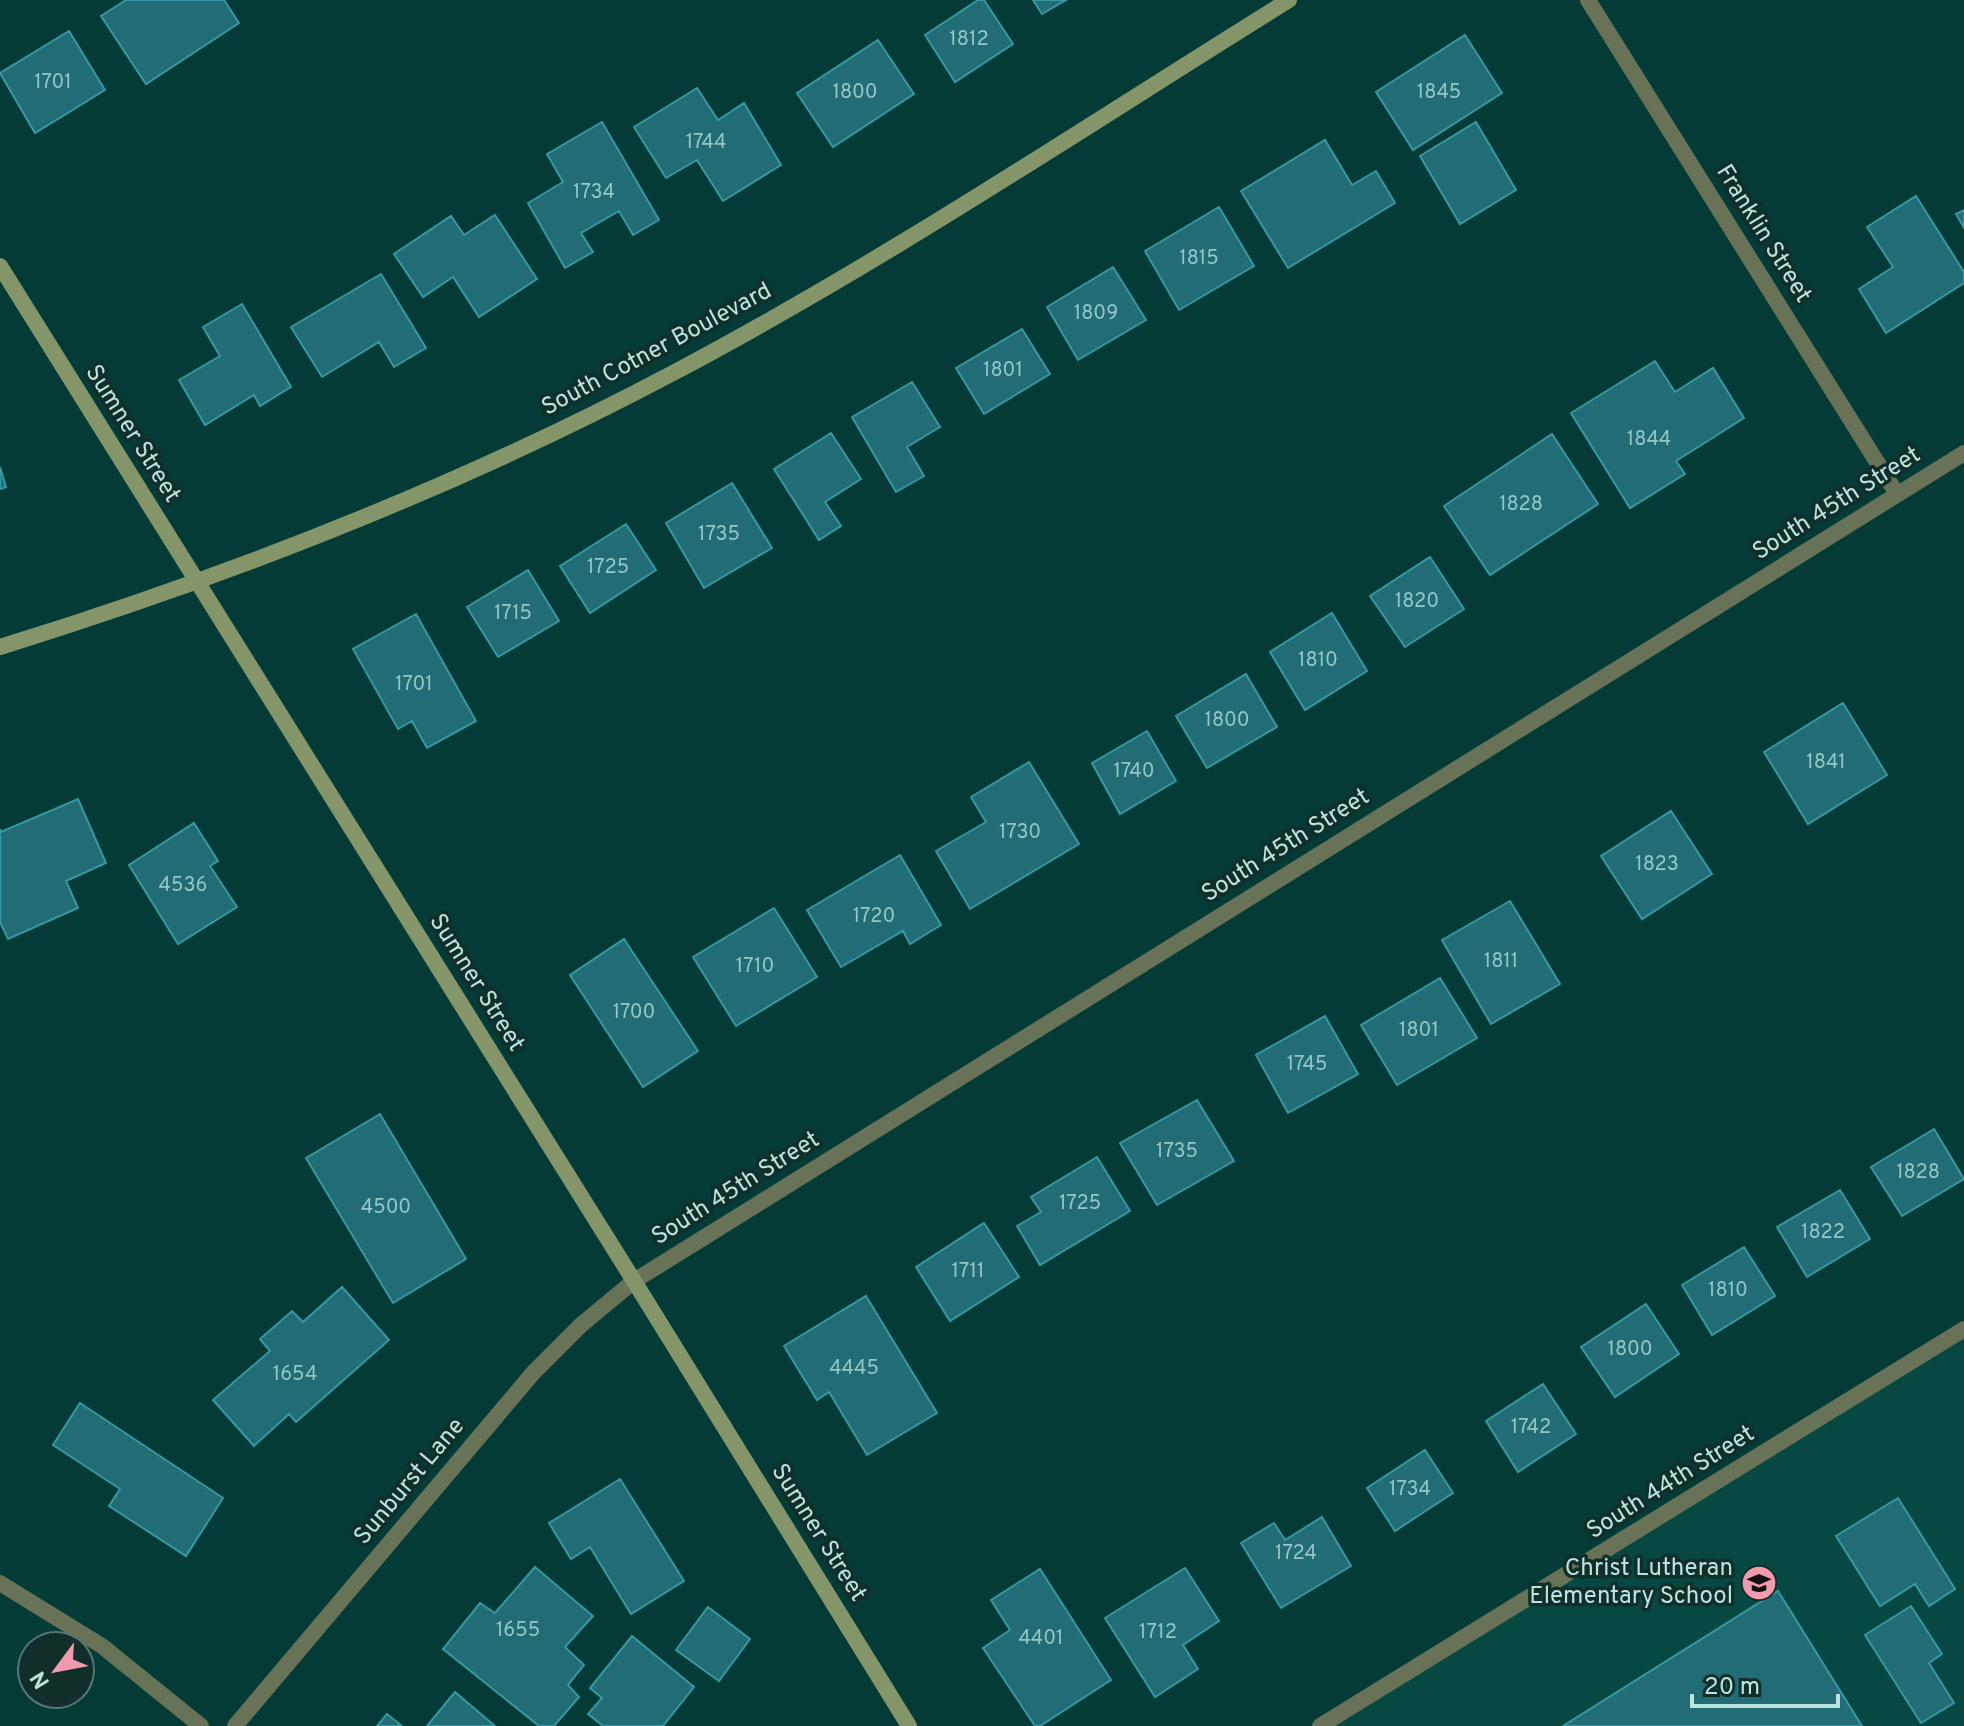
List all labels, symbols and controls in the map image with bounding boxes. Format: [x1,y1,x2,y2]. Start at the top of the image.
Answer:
house number: 1812 [949,27,989,53]
house number: 1701 [34,70,72,96]
house number: 1800 [833,80,878,106]
house number: 1845 [1417,80,1461,106]
house number: 1744 [686,130,726,156]
street label: Franklin Street [1709,159,1817,309]
house number: 1734 [573,180,615,206]
house number: 1815 [1179,246,1219,272]
street label: South Cotner Boulevard [537,277,777,423]
house number: 1809 [1074,301,1118,327]
house number: 1801 [983,358,1023,384]
street label: Sumner Street [78,360,186,508]
house number: 1844 [1627,427,1671,453]
street label: South 45th Street [1748,440,1926,568]
house number: 1828 [1499,492,1543,518]
house number: 1735 [698,522,740,548]
house number: 1725 [587,555,629,581]
house number: 1820 [1395,589,1439,615]
house number: 1715 [494,601,532,627]
house number: 1810 [1298,648,1338,674]
house number: 1701 [395,672,433,698]
house number: 1800 [1205,708,1250,734]
house number: 1841 [1806,750,1846,776]
house number: 1740 [1113,759,1155,785]
street label: South 45th Street [1197,782,1375,910]
house number: 1730 [999,820,1041,846]
house number: 1823 [1635,852,1679,878]
house number: 4536 [159,873,207,899]
house number: 1720 [853,904,895,930]
street label: Sumner Street [422,909,530,1057]
house number: 1811 [1484,949,1518,975]
house number: 1710 [736,954,774,980]
house number: 1700 [613,1000,655,1026]
house number: 1801 [1399,1018,1439,1044]
house number: 1745 [1287,1052,1327,1078]
street label: South 45th Street [647,1125,825,1253]
house number: 1735 [1156,1139,1198,1165]
house number: 1828 [1896,1160,1940,1186]
house number: 1725 [1059,1191,1101,1217]
house number: 4500 [361,1195,411,1221]
house number: 1822 [1801,1220,1845,1246]
house number: 1711 [951,1259,985,1285]
house number: 1810 [1708,1278,1748,1304]
house number: 1800 [1608,1337,1653,1363]
house number: 4445 [829,1356,879,1382]
house number: 1654 [273,1362,317,1388]
street label: Sunburst Lane [348,1412,472,1552]
house number: 1742 [1511,1415,1551,1441]
street label: South 44th Street [1582,1419,1760,1547]
street label: Sumner Street [764,1459,872,1607]
house number: 1734 [1389,1477,1431,1503]
house number: 1724 [1275,1541,1317,1567]
place label: Christ Lutheran Elementary School [1529,1554,1733,1612]
school or university icon: Christ Lutheran Elementary School [1740,1564,1778,1602]
house number: 1655 [496,1618,540,1644]
house number: 1712 [1139,1620,1177,1646]
house number: 4401 [1018,1626,1064,1652]
north arrow [16,1630,96,1710]
scale bar [1692,1658,1838,1708]
text: N [26,1665,57,1693]
text: 20 m [1704,1673,1760,1703]

